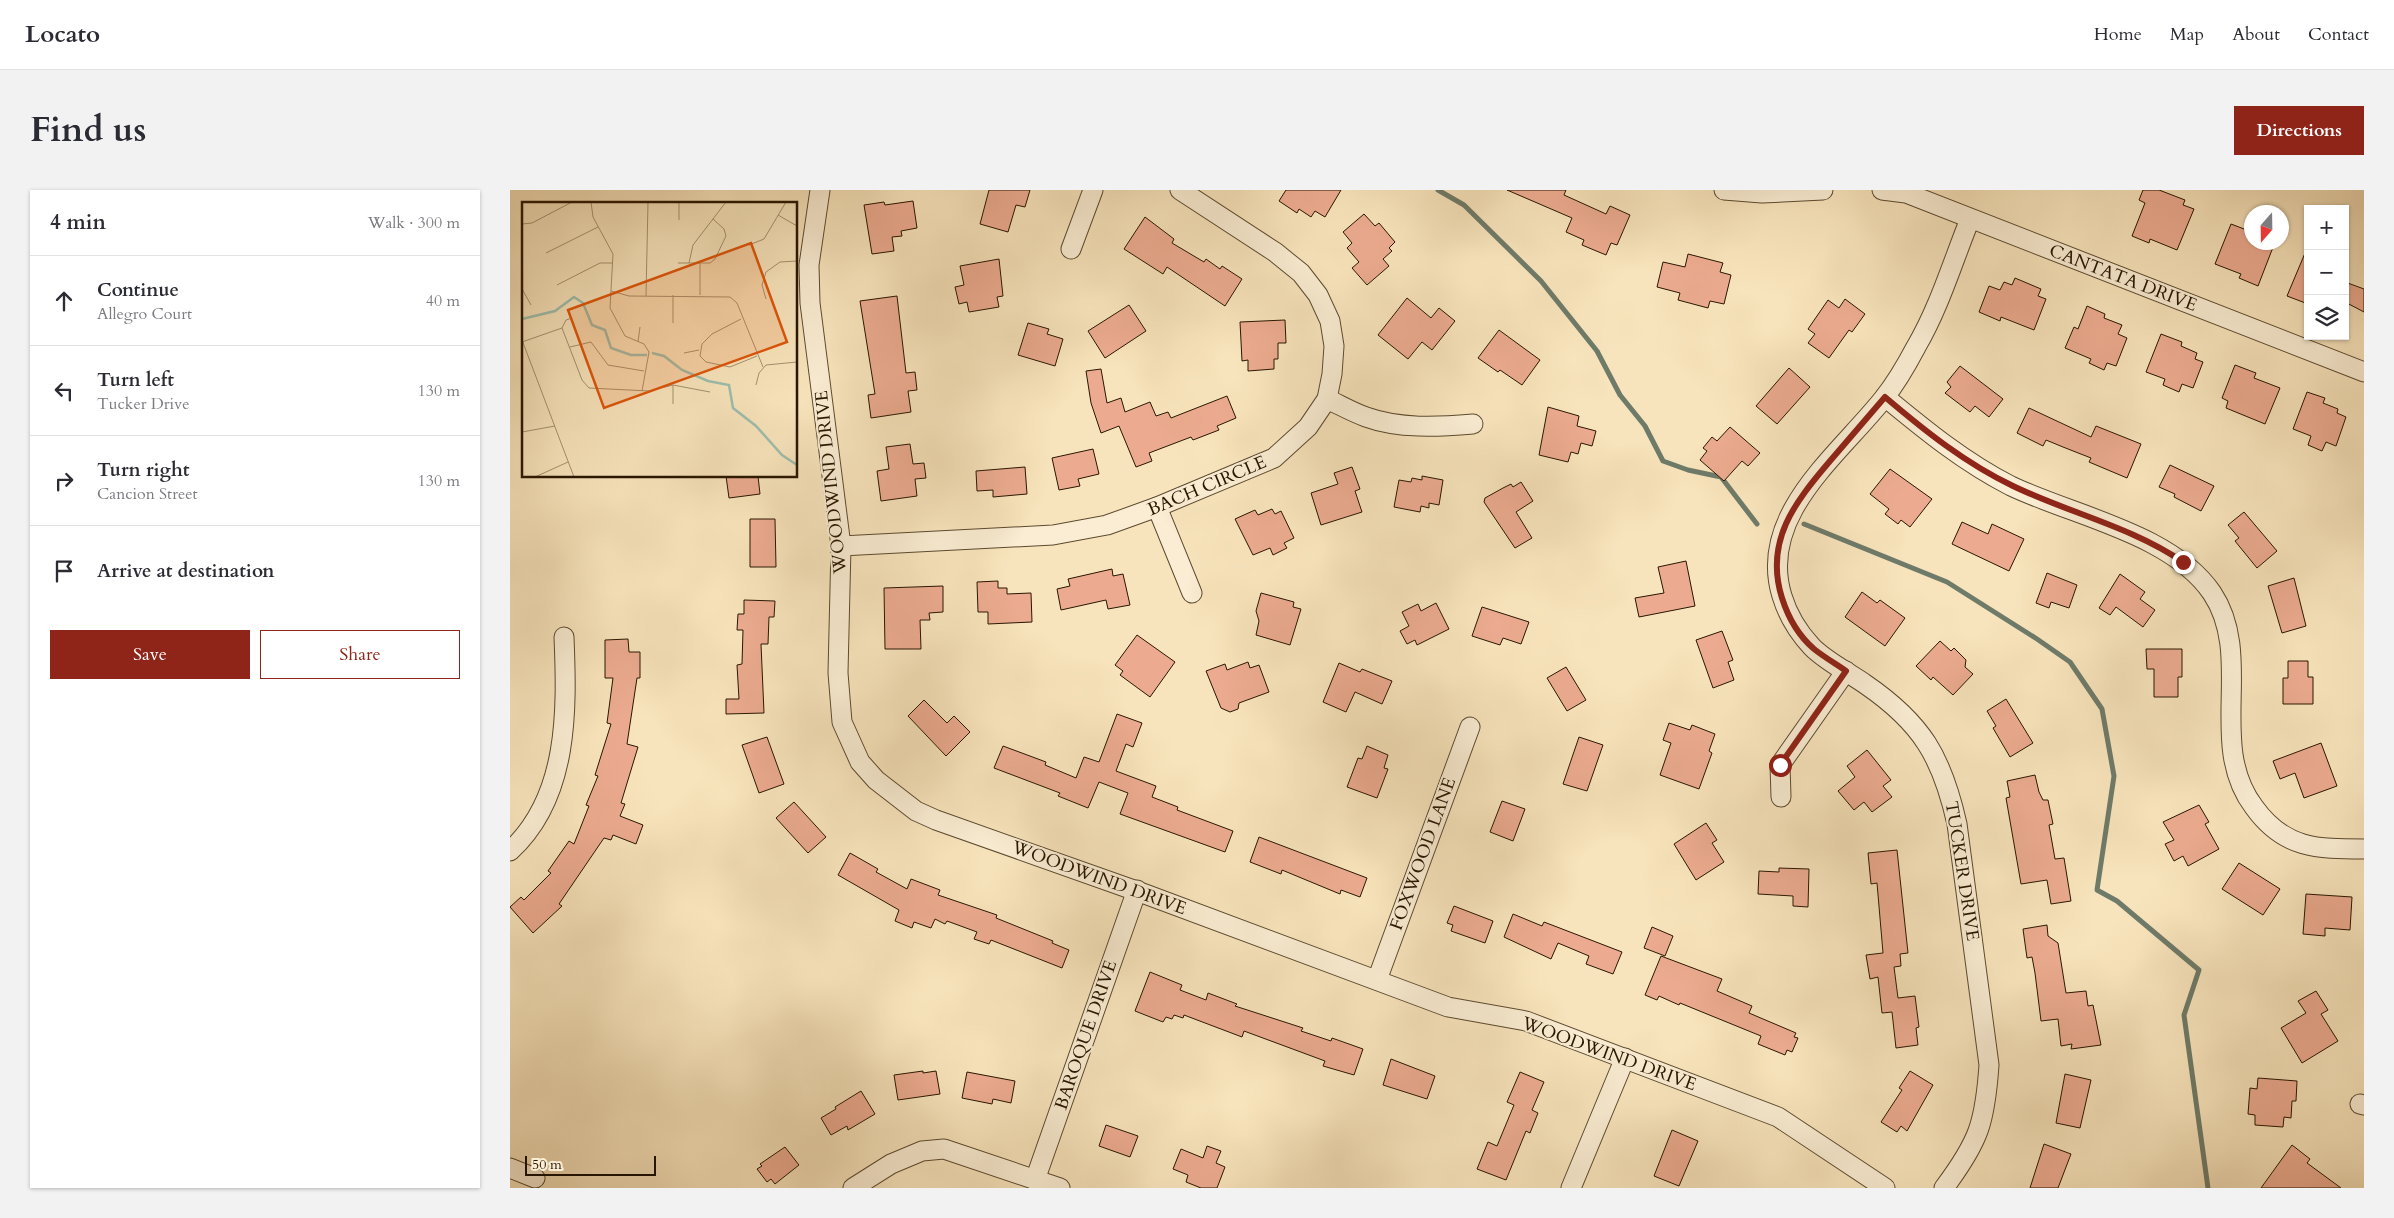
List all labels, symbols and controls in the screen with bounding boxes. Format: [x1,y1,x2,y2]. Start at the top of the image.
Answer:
text: Locato [25,18,100,51]
text: Home [2094,22,2142,47]
text: Map [2170,22,2204,47]
text: About [2232,22,2280,47]
text: Contact [2308,22,2369,47]
text: Find us [30,106,146,154]
button: Directions [2234,106,2364,155]
inset map [522,202,798,478]
north arrow [2244,205,2289,250]
map controls [2304,205,2349,340]
button: + [2304,205,2349,250]
text: 4 min [50,208,106,237]
text: Walk · 300 m [368,212,460,234]
street label: CANTATA DRIVE [2046,238,2200,318]
button: − [2304,250,2349,295]
text: Continue [97,277,179,303]
icon: ahead [50,287,78,315]
text: 40 m [426,290,460,312]
button: layers [2304,295,2349,340]
text: Allegro Court [97,303,192,325]
text: Turn left [97,367,174,393]
icon: left [50,377,78,405]
text: 130 m [418,380,460,402]
street label: WOODWIND DRIVE [809,389,853,576]
text: Tucker Drive [97,393,189,415]
street label: BACH CIRCLE [1144,450,1270,522]
text: Turn right [97,457,189,483]
icon: right [50,467,78,495]
text: 130 m [418,470,460,492]
text: Cancion Street [97,483,198,505]
route end [2172,551,2195,574]
icon: arrive [50,557,78,585]
text: Arrive at destination [97,558,274,584]
button: Save [50,630,250,679]
button: Share [260,630,460,679]
route start [1769,754,1792,777]
street label: FOXWOOD LANE [1384,774,1462,934]
street label: TUCKER DRIVE [1939,799,1985,943]
street label: WOODWIND DRIVE [1007,834,1190,921]
street label: BAROQUE DRIVE [1049,957,1123,1113]
street label: WOODWIND DRIVE [1517,1010,1700,1097]
scale bar [525,1153,656,1176]
text: 50 m [532,1155,562,1174]

